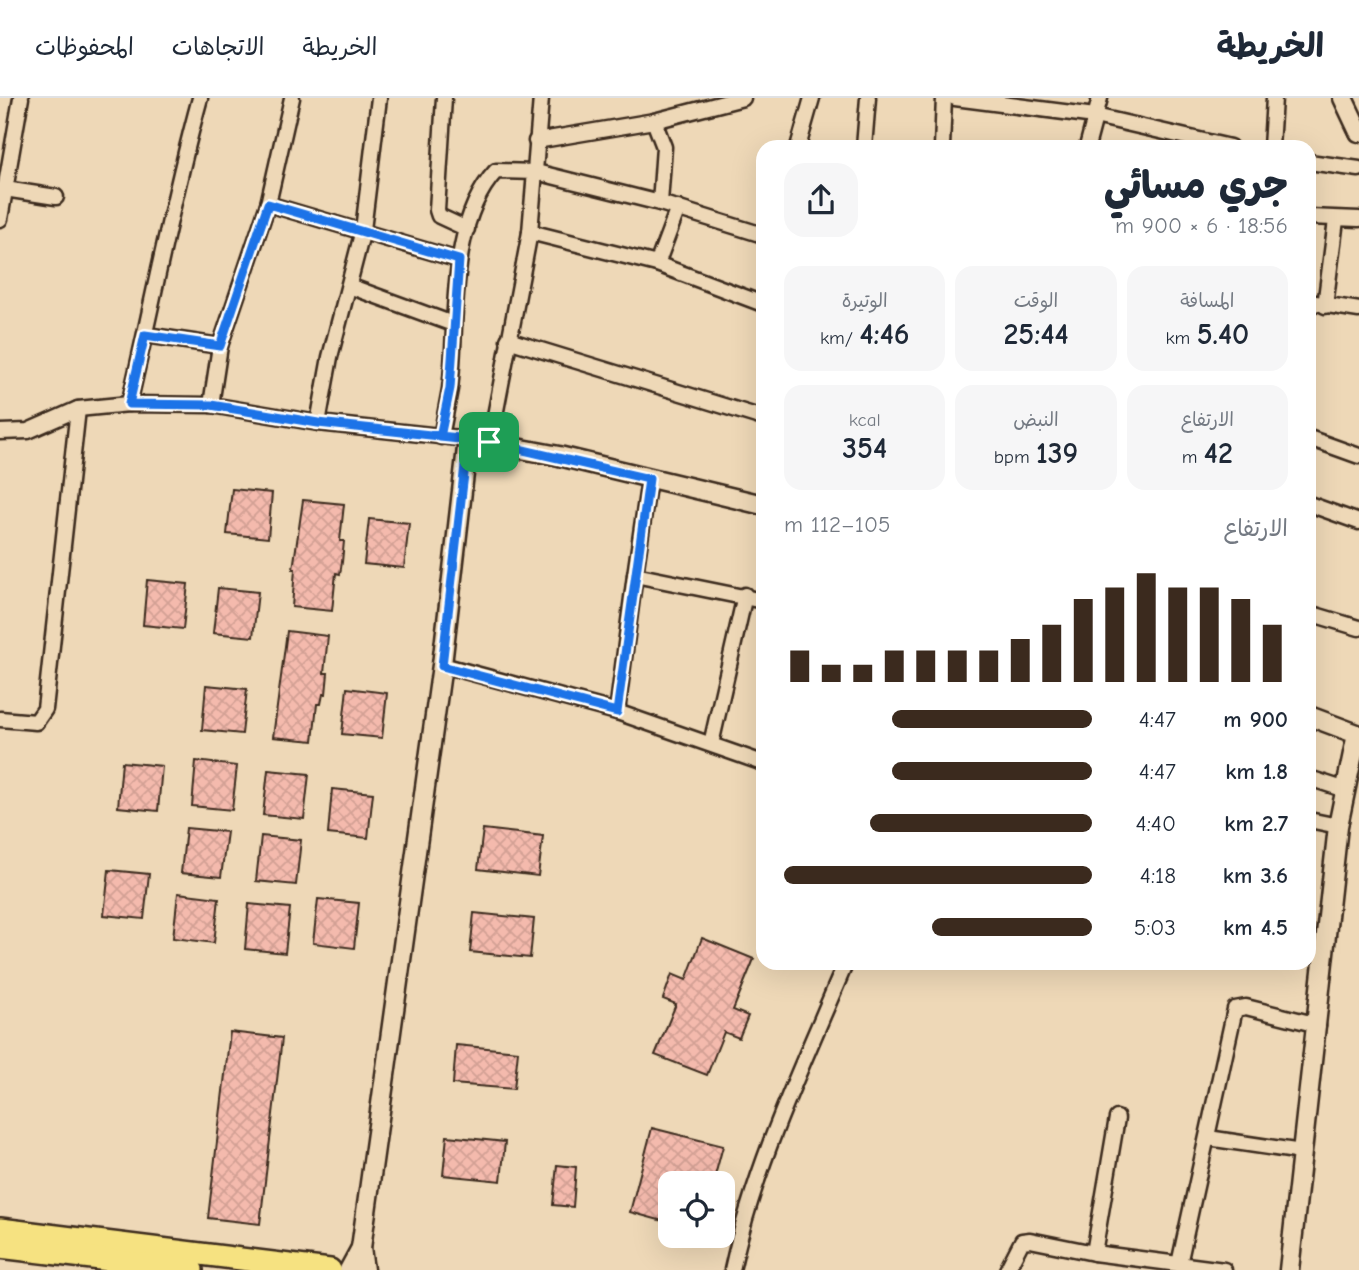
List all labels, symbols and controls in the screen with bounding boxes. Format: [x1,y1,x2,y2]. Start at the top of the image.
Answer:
text: الخريطة [1217,27,1324,65]
text: المحفوظات [35,33,134,61]
text: الاتجاهات [172,33,265,61]
text: الخريطة [303,33,377,61]
button: share [784,163,858,237]
text: جري مسائي [1104,164,1288,208]
text: 18:56 · 6 × 900 m [1115,212,1288,239]
text: الوتيرة [842,290,888,312]
text: الوقت [1014,290,1058,312]
text: المسافة [1180,290,1234,312]
text: 4:46 [859,317,909,352]
text: 25:44 [1003,317,1069,352]
text: 5.40 [1197,317,1249,352]
text: /km [820,327,859,349]
text: km [1165,327,1197,349]
text: kcal [849,409,881,431]
text: النبض [1013,409,1059,431]
text: الارتفاع [1181,409,1234,431]
pin [459,412,519,472]
icon: arrive [470,423,508,461]
text: 354 [842,431,887,466]
text: 139 [1036,436,1078,471]
text: 42 [1204,436,1233,471]
text: bpm [994,446,1036,468]
text: m [1182,446,1204,468]
text: 105–112 m [784,511,890,538]
text: الارتفاع [1224,515,1288,542]
text: 4:47 [1139,706,1176,733]
text: 900 m [1223,706,1288,733]
text: 4:47 [1139,758,1176,785]
text: 1.8 km [1225,758,1288,785]
text: 4:40 [1136,810,1176,837]
text: 2.7 km [1224,810,1288,837]
text: 4:18 [1140,862,1176,889]
text: 3.6 km [1223,862,1288,889]
text: 5:03 [1134,914,1176,941]
text: 4.5 km [1223,914,1288,941]
map controls [658,1171,735,1248]
button: locate [658,1171,735,1248]

